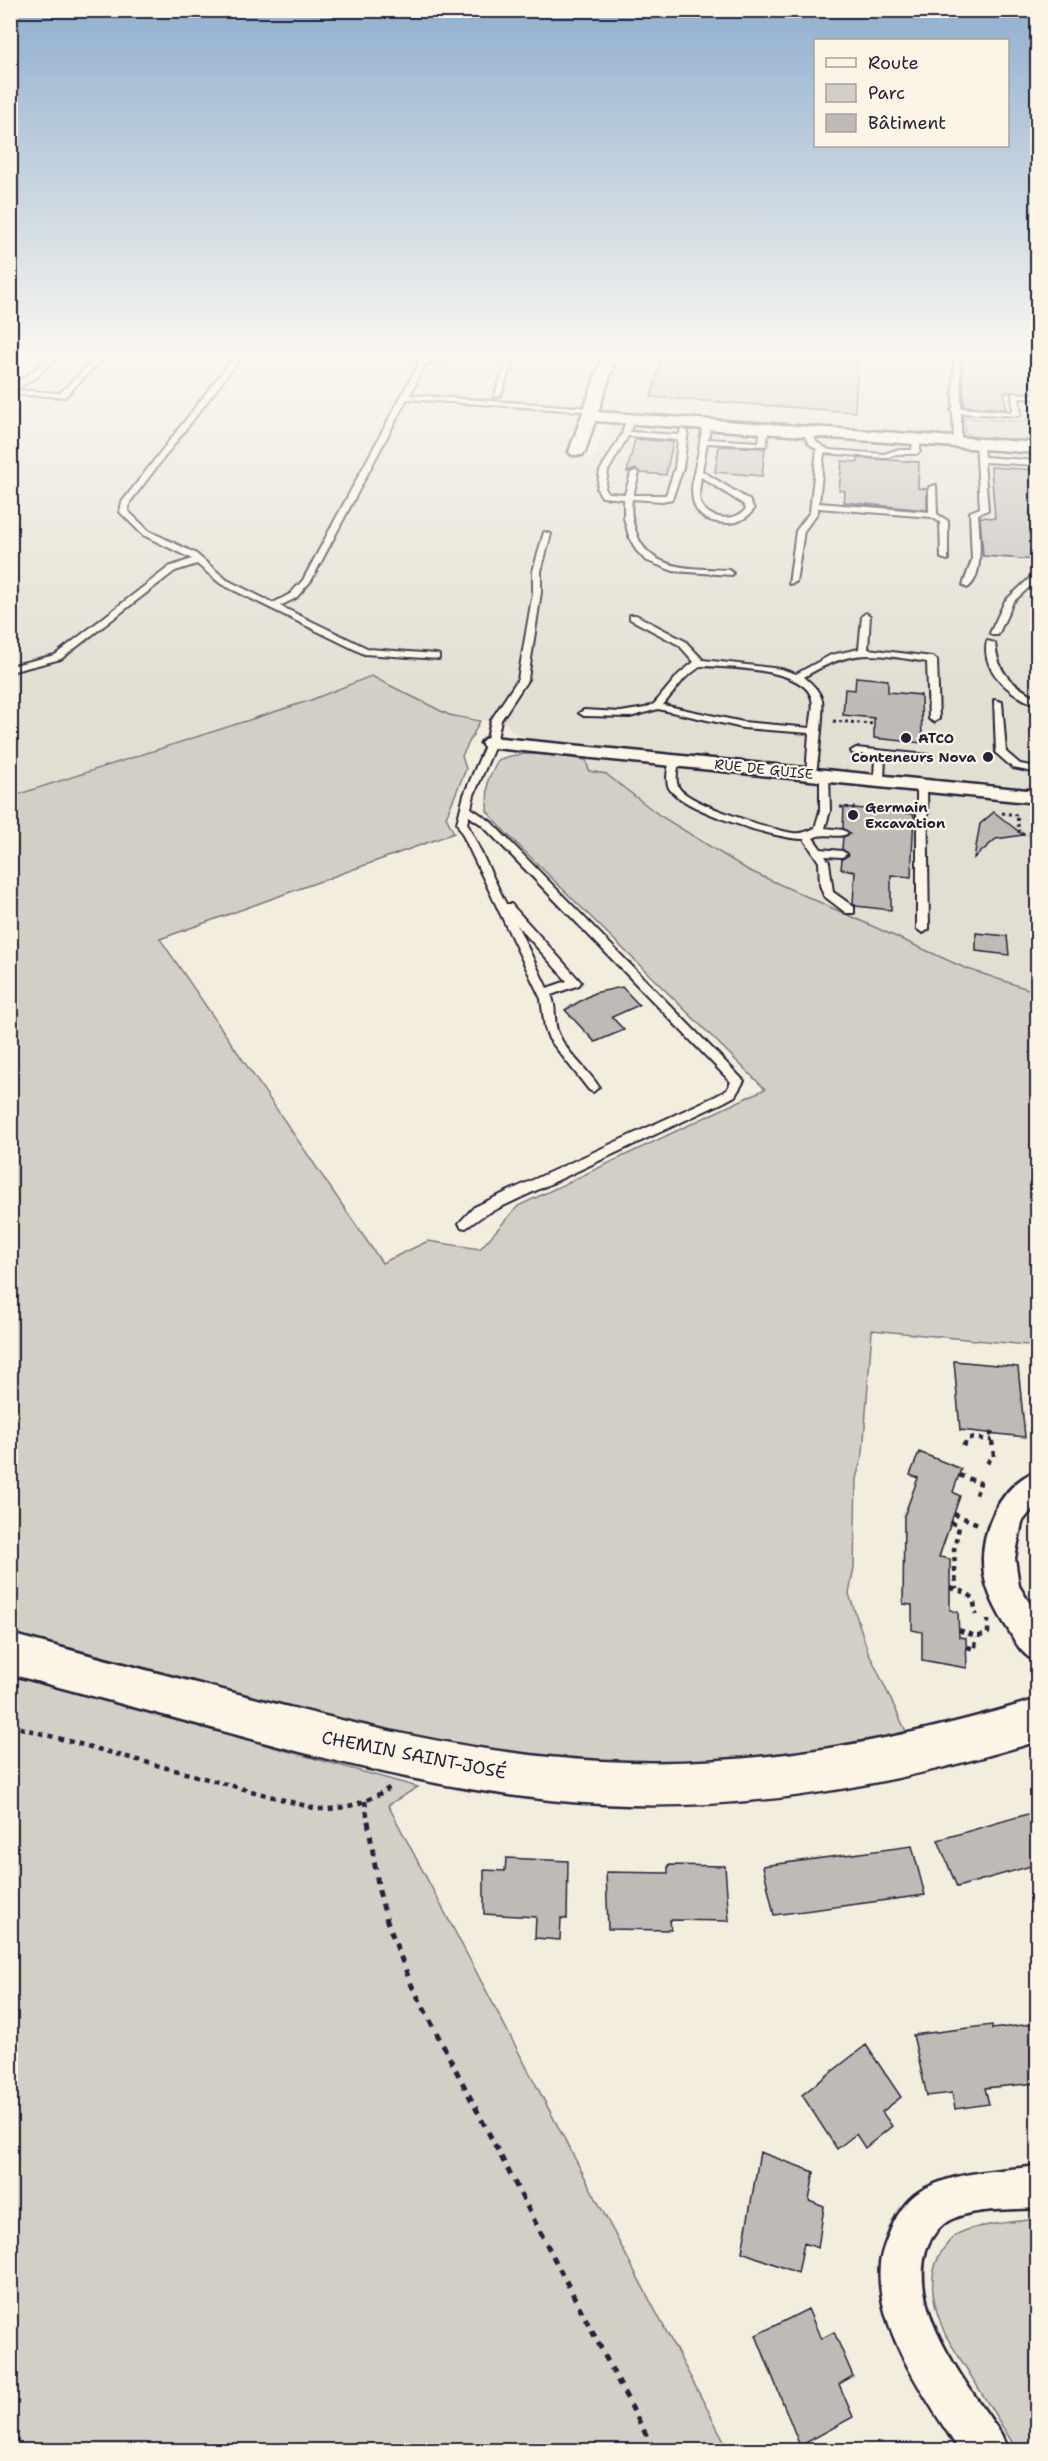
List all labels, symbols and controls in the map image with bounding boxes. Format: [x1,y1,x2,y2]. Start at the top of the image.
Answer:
legend [814,39,1009,147]
text: Route [868,51,919,75]
text: Parc [868,81,905,105]
text: Bâtiment [868,111,946,135]
place label: ATCO [918,729,954,747]
marker: ATCO [899,731,913,745]
place label: Conteneurs Nova [851,748,976,766]
marker: Conteneurs Nova [981,750,995,764]
street label: RUE DE GUISE [714,755,815,783]
place label: Germain Excavation [865,798,945,832]
marker: Germain Excavation [846,808,860,822]
street label: CHEMIN SAINT-JOSÉ [320,1725,508,1785]

